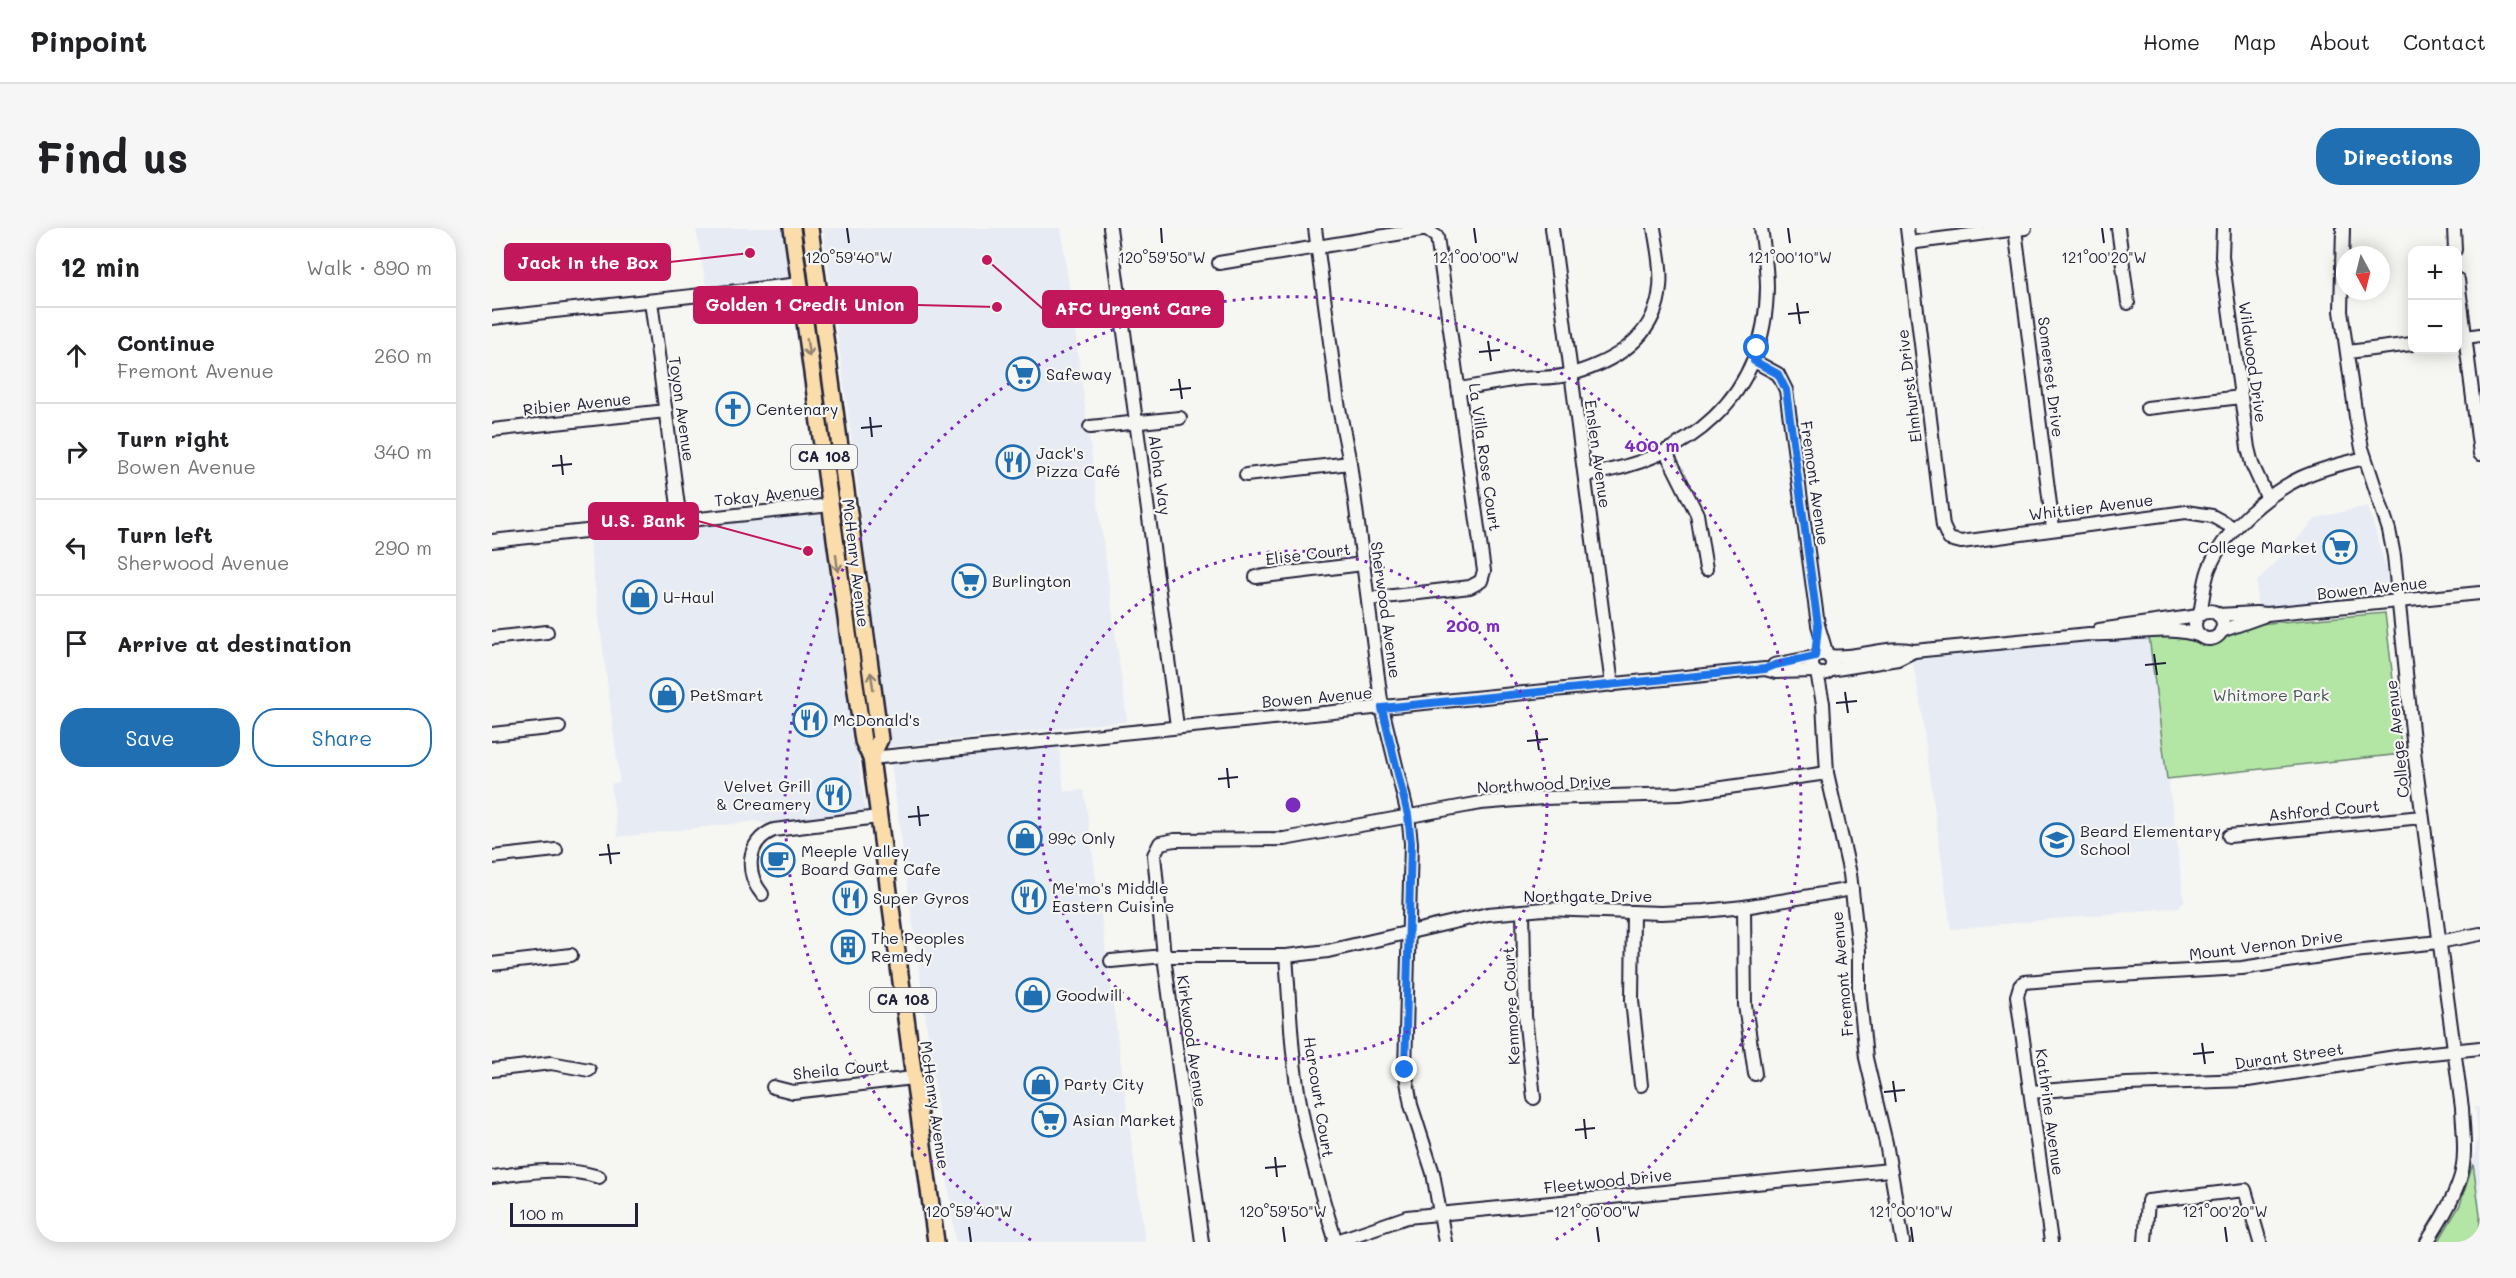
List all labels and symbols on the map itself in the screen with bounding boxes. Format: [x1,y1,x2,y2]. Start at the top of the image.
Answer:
callout: Jack in the Box [505,244,670,280]
north arrow [2336,246,2390,300]
text: 120°59'40"W [805,247,893,267]
text: 120°59'50"W [1118,247,1206,267]
text: 121°00'00"W [1433,247,1519,267]
text: 121°00'10"W [1748,247,1832,267]
text: 121°00'20"W [2061,247,2147,267]
text: Jack in the Box [518,250,658,274]
callout: Golden 1 Credit Union [694,287,917,323]
callout: AFC Urgent Care [1043,291,1223,327]
text: Golden 1 Credit Union [706,292,904,316]
text: AFC Urgent Care [1055,296,1212,320]
street label: Wildwood Drive [2235,300,2272,424]
street label: Somerset Drive [2034,315,2069,438]
street label: Elmhurst Drive [1891,328,1926,444]
route start [1743,334,1769,360]
one-way arrow [803,338,814,358]
street label: Toyon Avenue [665,355,700,463]
supermarket icon: Safeway [1005,356,1041,392]
place label: Safeway [1046,363,1112,384]
street label: La Villa Rose Court [1465,382,1506,532]
street label: Ribier Avenue [522,387,632,420]
church icon: Centenary [715,391,751,427]
place label: Centenary [756,398,838,419]
street label: Enslen Avenue [1581,398,1616,509]
street label: Fremont Avenue [1796,419,1835,547]
street label: Aloha Way [1144,433,1177,517]
text: 400 m [1624,433,1680,457]
place label: Jack's Pizza Café [1036,442,1120,481]
restaurant icon: Jack's Pizza Café [995,444,1031,480]
road number: CA 108 [791,445,857,469]
street label: Tokay Avenue [713,479,821,510]
street label: Whittier Avenue [2027,488,2154,525]
street label: McHenry Avenue [838,498,875,628]
callout: U.S. Bank [589,503,698,539]
text: U.S. Bank [601,508,685,532]
supermarket icon: College Market [2322,529,2358,565]
place label: College Market [2198,536,2317,557]
street label: Elise Court [1264,538,1352,569]
street label: Sherwood Avenue [1366,540,1406,680]
one-way arrow [832,553,843,573]
supermarket icon: Burlington [951,563,987,599]
place label: Burlington [992,570,1071,591]
street label: Bowen Avenue [2316,571,2428,604]
shop icon: U-Haul [622,579,658,615]
place label: U-Haul [663,586,715,607]
text: 200 m [1446,613,1500,637]
one-way arrow [866,672,877,691]
shop icon: PetSmart [649,677,685,713]
street label: College Avenue [2380,679,2413,799]
street label: Bowen Avenue [1261,681,1373,712]
place label: PetSmart [690,684,764,705]
park label: Whitmore Park [2213,684,2329,705]
restaurant icon: McDonald's [792,702,828,738]
place label: McDonald's [833,709,920,730]
street label: Northwood Drive [1476,769,1612,798]
place label: Velvet Grill & Creamery [716,775,811,814]
restaurant icon: Velvet Grill & Creamery [816,777,852,813]
street label: Ashford Court [2267,794,2380,825]
centre of rings [1283,795,1303,815]
shop icon: 99¢ Only [1007,820,1043,856]
place label: Beard Elementary School [2080,820,2221,859]
school or university icon: Beard Elementary School [2039,822,2075,858]
place label: 99¢ Only [1048,827,1115,848]
place label: Meeple Valley Board Game Cafe [801,840,941,879]
cafe icon: Meeple Valley Board Game Cafe [760,842,796,878]
place label: Me'mo's Middle Eastern Cuisine [1052,877,1174,916]
restaurant icon: Me'mo's Middle Eastern Cuisine [1011,879,1047,915]
restaurant icon: Super Gyros [832,880,868,916]
street label: Northgate Drive [1524,885,1653,906]
place label: Super Gyros [873,887,969,908]
street label: Fremont Avenue [1826,911,1857,1037]
street label: Mount Vernon Drive [2188,925,2344,964]
place label: The Peoples Remedy [871,927,965,966]
building icon: The Peoples Remedy [830,929,866,965]
street label: Kenmore Court [1497,946,1524,1066]
street label: Kirkwood Avenue [1173,974,1212,1108]
shop icon: Goodwill [1015,977,1051,1013]
place label: Goodwill [1056,984,1122,1005]
road number: CA 108 [870,988,936,1012]
street label: Harcourt Court [1300,1035,1339,1159]
street label: Durant Street [2233,1037,2345,1074]
street label: McHenry Avenue [916,1039,955,1170]
street label: Kathrine Avenue [2031,1047,2070,1177]
street label: Sheila Court [792,1053,890,1084]
route end [1391,1056,1417,1082]
shop icon: Party City [1023,1066,1059,1102]
place label: Party City [1064,1073,1144,1094]
supermarket icon: Asian Market [1031,1102,1067,1138]
place label: Asian Market [1072,1109,1176,1130]
street label: Fleetwood Drive [1543,1163,1673,1198]
scale bar [510,1200,638,1228]
text: 120°59'40"W [925,1201,1013,1221]
text: 120°59'50"W [1239,1201,1327,1221]
text: 121°00'00"W [1554,1201,1640,1221]
text: 121°00'10"W [1869,1201,1953,1221]
text: 121°00'20"W [2182,1201,2268,1221]

